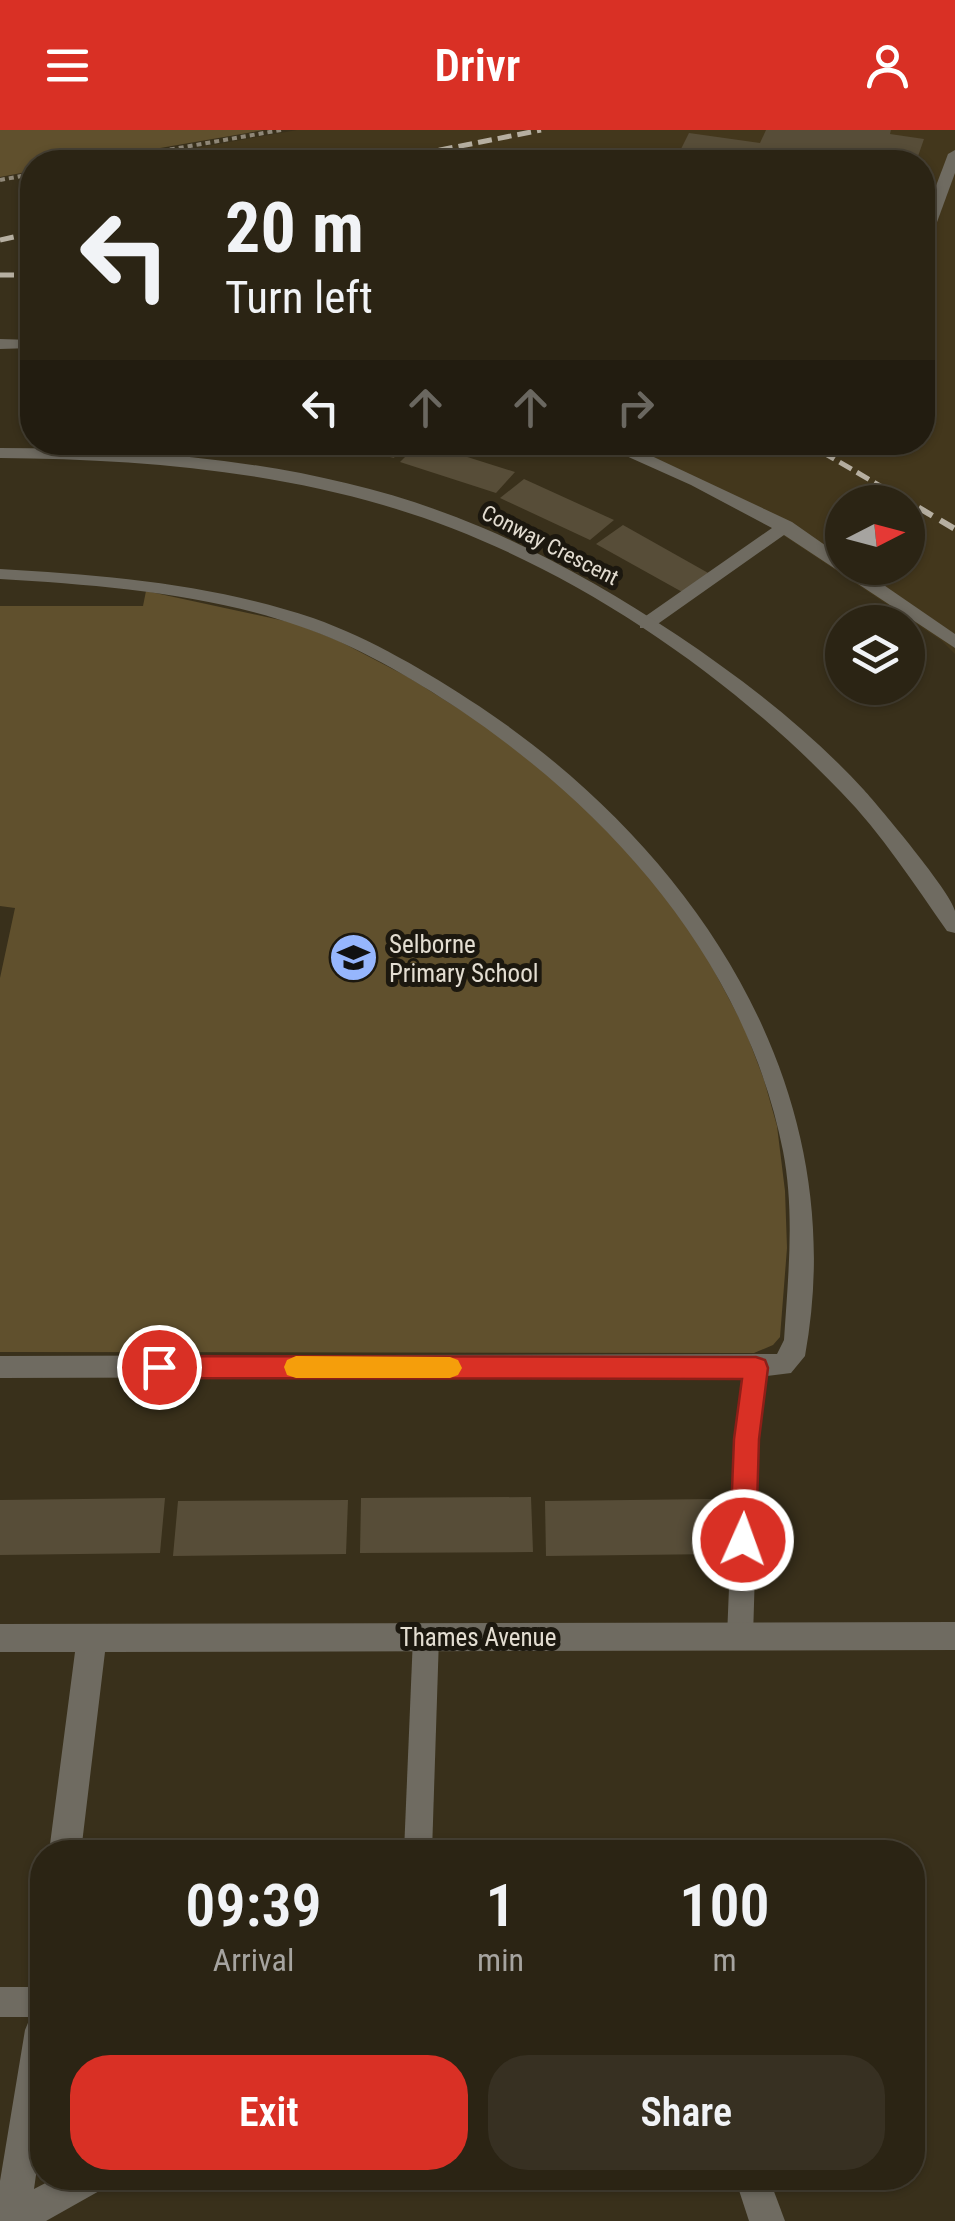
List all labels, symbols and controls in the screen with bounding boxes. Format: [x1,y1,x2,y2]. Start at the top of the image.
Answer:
icon: menu [40,38,95,93]
icon: person [860,38,915,93]
text: Drivr [435,39,520,92]
text: 20 m [225,187,364,269]
icon: left [60,190,190,320]
text: Turn left [225,271,373,324]
icon: left [293,380,348,435]
icon: ahead [398,380,453,435]
icon: ahead [503,380,558,435]
icon: right [608,380,663,435]
north arrow [825,485,925,585]
map controls [825,485,925,705]
street label: Conway Crescent [477,500,623,590]
button: layers [825,605,925,705]
place label: Selborne Primary School [389,930,538,988]
school or university icon: Selborne Primary School [328,932,380,984]
pin [117,1325,202,1410]
icon: arrive [132,1340,187,1395]
position arrow [691,1488,795,1592]
street label: Thames Avenue [400,1623,556,1652]
text: 09:39 [185,1870,322,1941]
text: 1 [485,1870,516,1941]
text: 100 [679,1870,770,1941]
text: Arrival [213,1941,294,1979]
text: min [477,1941,524,1979]
text: m [712,1941,737,1979]
button: Exit [70,2055,468,2170]
button: Share [488,2055,885,2170]

